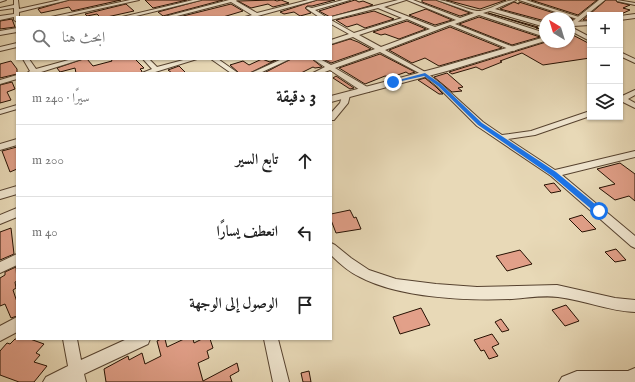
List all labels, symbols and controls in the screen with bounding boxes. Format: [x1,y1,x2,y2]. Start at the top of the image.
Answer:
north arrow [539,12,575,48]
map controls [587,12,623,120]
button: + [587,12,623,48]
search box [16,16,332,60]
icon: search [30,27,52,49]
text: ابحث هنا [62,28,105,47]
button: − [587,48,623,84]
route end [384,73,402,91]
button: layers [587,84,623,120]
text: 3 دقيقة [276,87,316,108]
text: سيرًا · 240 m [32,90,90,107]
text: تابع السير [236,150,278,169]
icon: ahead [294,150,316,172]
text: 200 m [32,152,64,169]
route start [590,202,608,220]
text: انعطف يسارًا [216,222,278,241]
icon: left [294,222,316,244]
text: 40 m [32,224,58,241]
text: الوصول إلى الوجهة [189,294,278,313]
icon: arrive [294,294,316,316]

